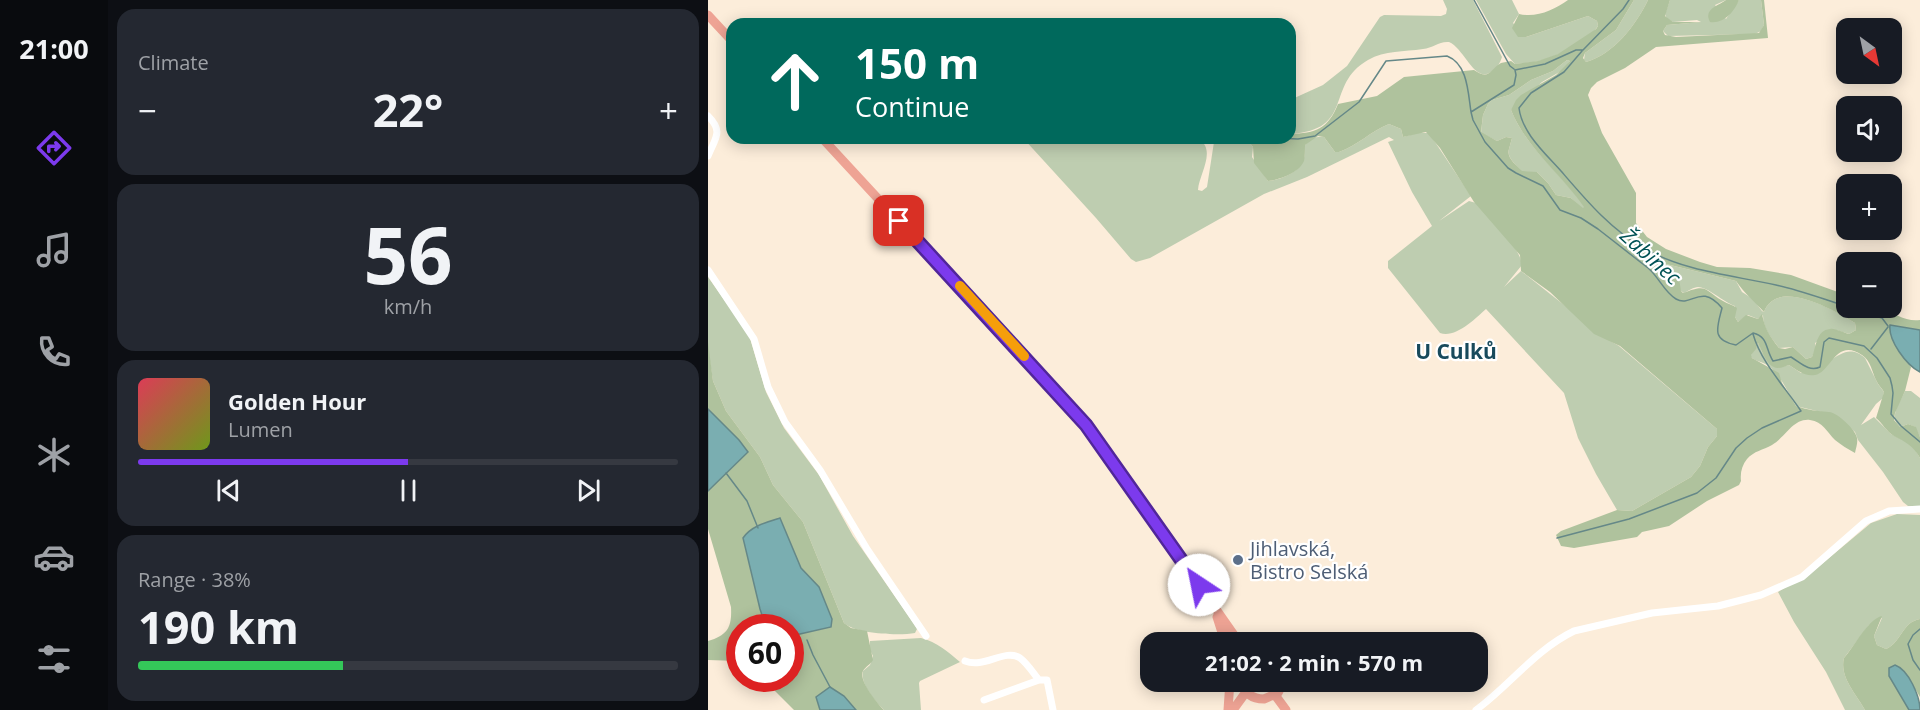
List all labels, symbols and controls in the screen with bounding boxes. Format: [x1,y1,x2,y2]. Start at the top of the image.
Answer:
north arrow [1836,18,1902,84]
map controls [1836,18,1902,318]
text: 21:00 [19,30,89,67]
text: 150 m [855,34,979,91]
icon: ahead [756,42,834,120]
text: Climate [138,49,209,76]
text: 22° [373,79,443,140]
text: − [138,88,157,133]
text: + [659,88,678,133]
text: Continue [855,88,970,125]
button: sound [1836,96,1902,162]
icon: directions [33,127,75,169]
button: + [1836,174,1902,240]
pin [873,195,924,246]
text: 56 [363,201,453,307]
icon: arrive [882,204,915,237]
water label: Žabinec [1614,221,1688,291]
icon: music [33,229,75,271]
button: − [1836,252,1902,318]
text: km/h [384,293,432,320]
icon: phone [33,331,75,373]
district label: U Culků [1415,337,1497,365]
text: Golden Hour [228,386,366,416]
text: Lumen [228,416,293,443]
icon: climate [33,434,75,476]
icon: previous [212,474,245,507]
icon: pause [392,474,425,507]
icon: next [572,474,605,507]
place label: Jihlavská, Bistro Selská [1248,535,1368,585]
icon: car [33,536,75,578]
position arrow [1167,553,1231,617]
marker: Jihlavská, Bistro Selská [1231,553,1245,567]
text: Range · 38% [138,566,251,593]
text: 190 km [138,596,299,657]
speed limit sign: 60 [726,614,804,692]
icon: filters [33,638,75,680]
text: 21:02 · 2 min · 570 m [1205,647,1423,677]

